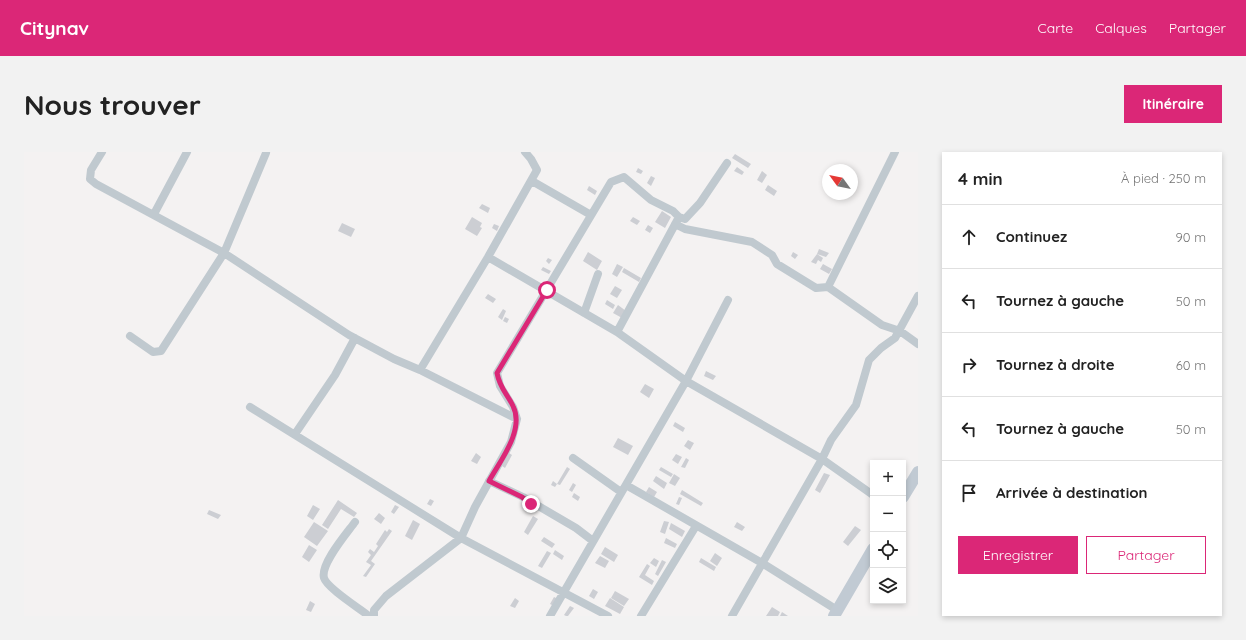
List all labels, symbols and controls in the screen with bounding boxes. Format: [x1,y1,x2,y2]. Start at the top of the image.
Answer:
text: Citynav [20,16,89,40]
text: Carte [1038,19,1073,37]
text: Calques [1095,19,1147,37]
text: Partager [1169,19,1226,37]
button: Itinéraire [1124,85,1222,123]
text: Nous trouver [24,87,201,122]
north arrow [822,164,858,200]
text: 4 min [958,168,1003,189]
text: À pied · 250 m [1121,170,1206,186]
icon: ahead [958,226,980,248]
text: Continuez [996,227,1067,246]
text: 90 m [1176,229,1206,245]
route start [538,281,556,299]
icon: left [958,290,980,312]
text: Tournez à gauche [996,291,1124,310]
text: 50 m [1176,293,1206,309]
icon: right [958,354,980,376]
text: Tournez à droite [996,355,1115,374]
text: 60 m [1176,357,1206,373]
icon: left [958,418,980,440]
text: Tournez à gauche [996,419,1124,438]
text: 50 m [1176,421,1206,437]
map controls [870,460,906,604]
button: + [870,460,906,496]
icon: arrive [958,482,980,504]
text: Arrivée à destination [996,483,1148,502]
route end [522,495,540,513]
button: − [870,496,906,532]
button: locate [870,532,906,568]
button: Enregistrer [958,536,1078,574]
button: Partager [1086,536,1206,574]
button: layers [870,568,906,604]

